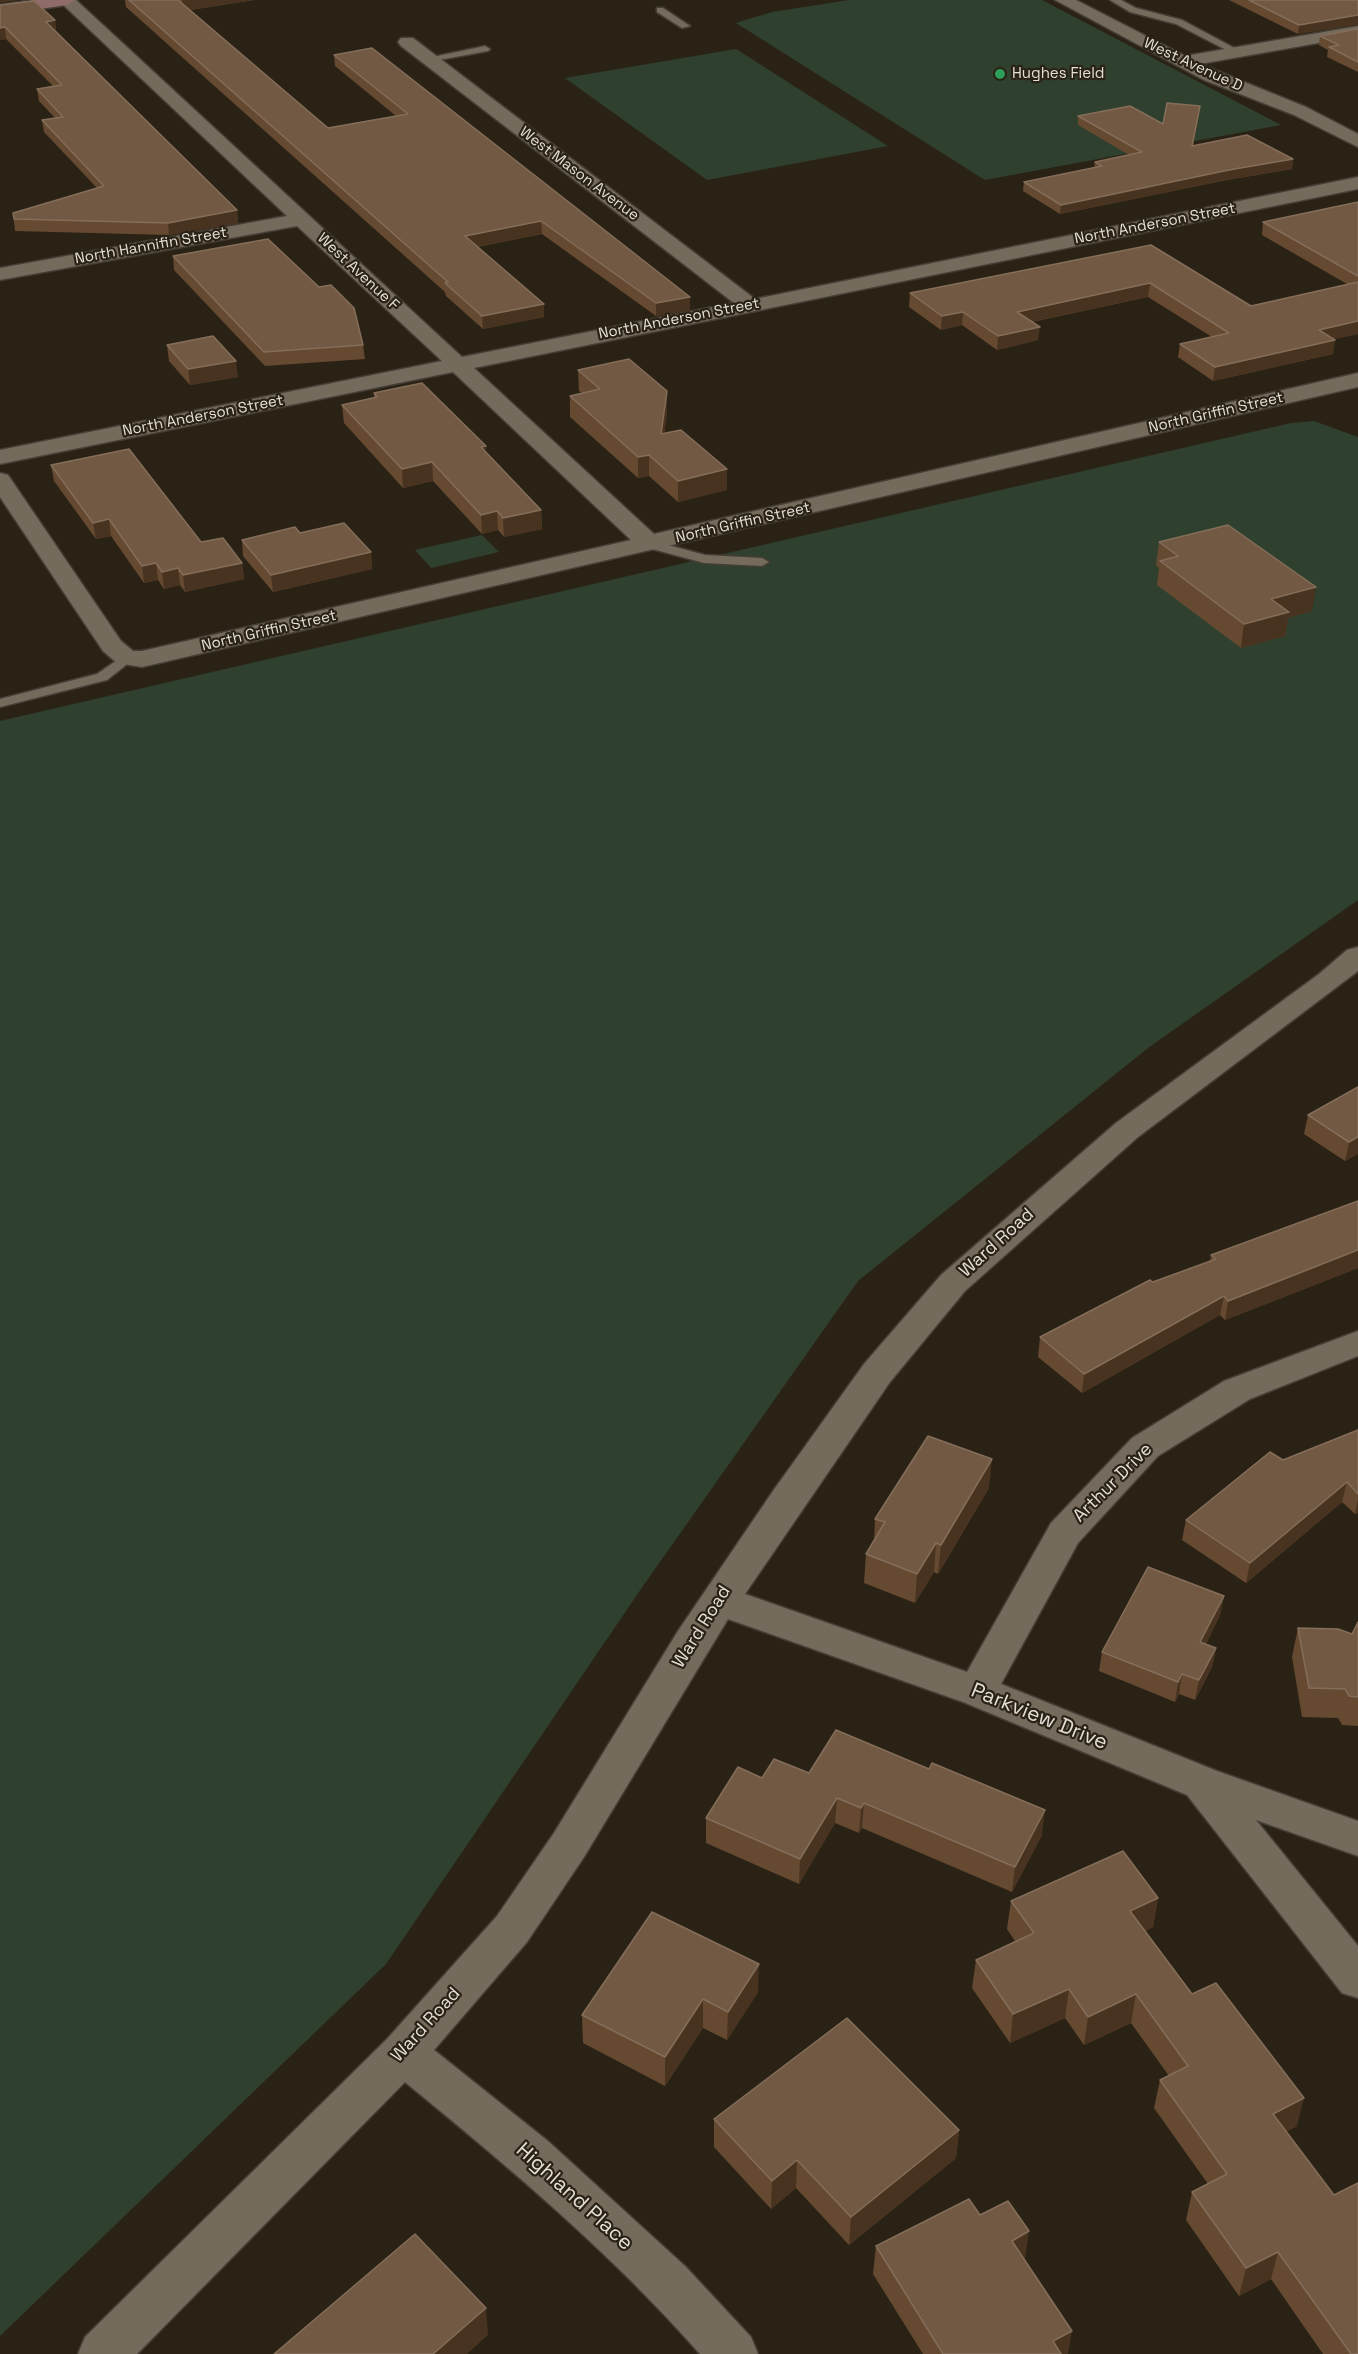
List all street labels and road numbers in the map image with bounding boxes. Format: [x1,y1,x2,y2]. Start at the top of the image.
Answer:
street label: West Avenue D [1141,34,1245,96]
street label: West Mason Avenue [516,123,642,225]
street label: North Anderson Street [1073,200,1237,248]
street label: North Hannifin Street [74,224,228,268]
street label: West Avenue F [313,230,403,314]
street label: North Anderson Street [597,295,761,343]
street label: North Griffin Street [1147,389,1285,437]
street label: North Anderson Street [121,392,285,440]
street label: North Griffin Street [674,499,812,547]
street label: North Griffin Street [200,607,338,655]
street label: Ward Road [955,1204,1039,1282]
street label: Arthur Drive [1069,1439,1157,1527]
street label: Ward Road [668,1582,736,1672]
street label: Parkview Drive [967,1678,1111,1756]
street label: Ward Road [387,1983,465,2067]
street label: Highland Place [510,2138,638,2256]

